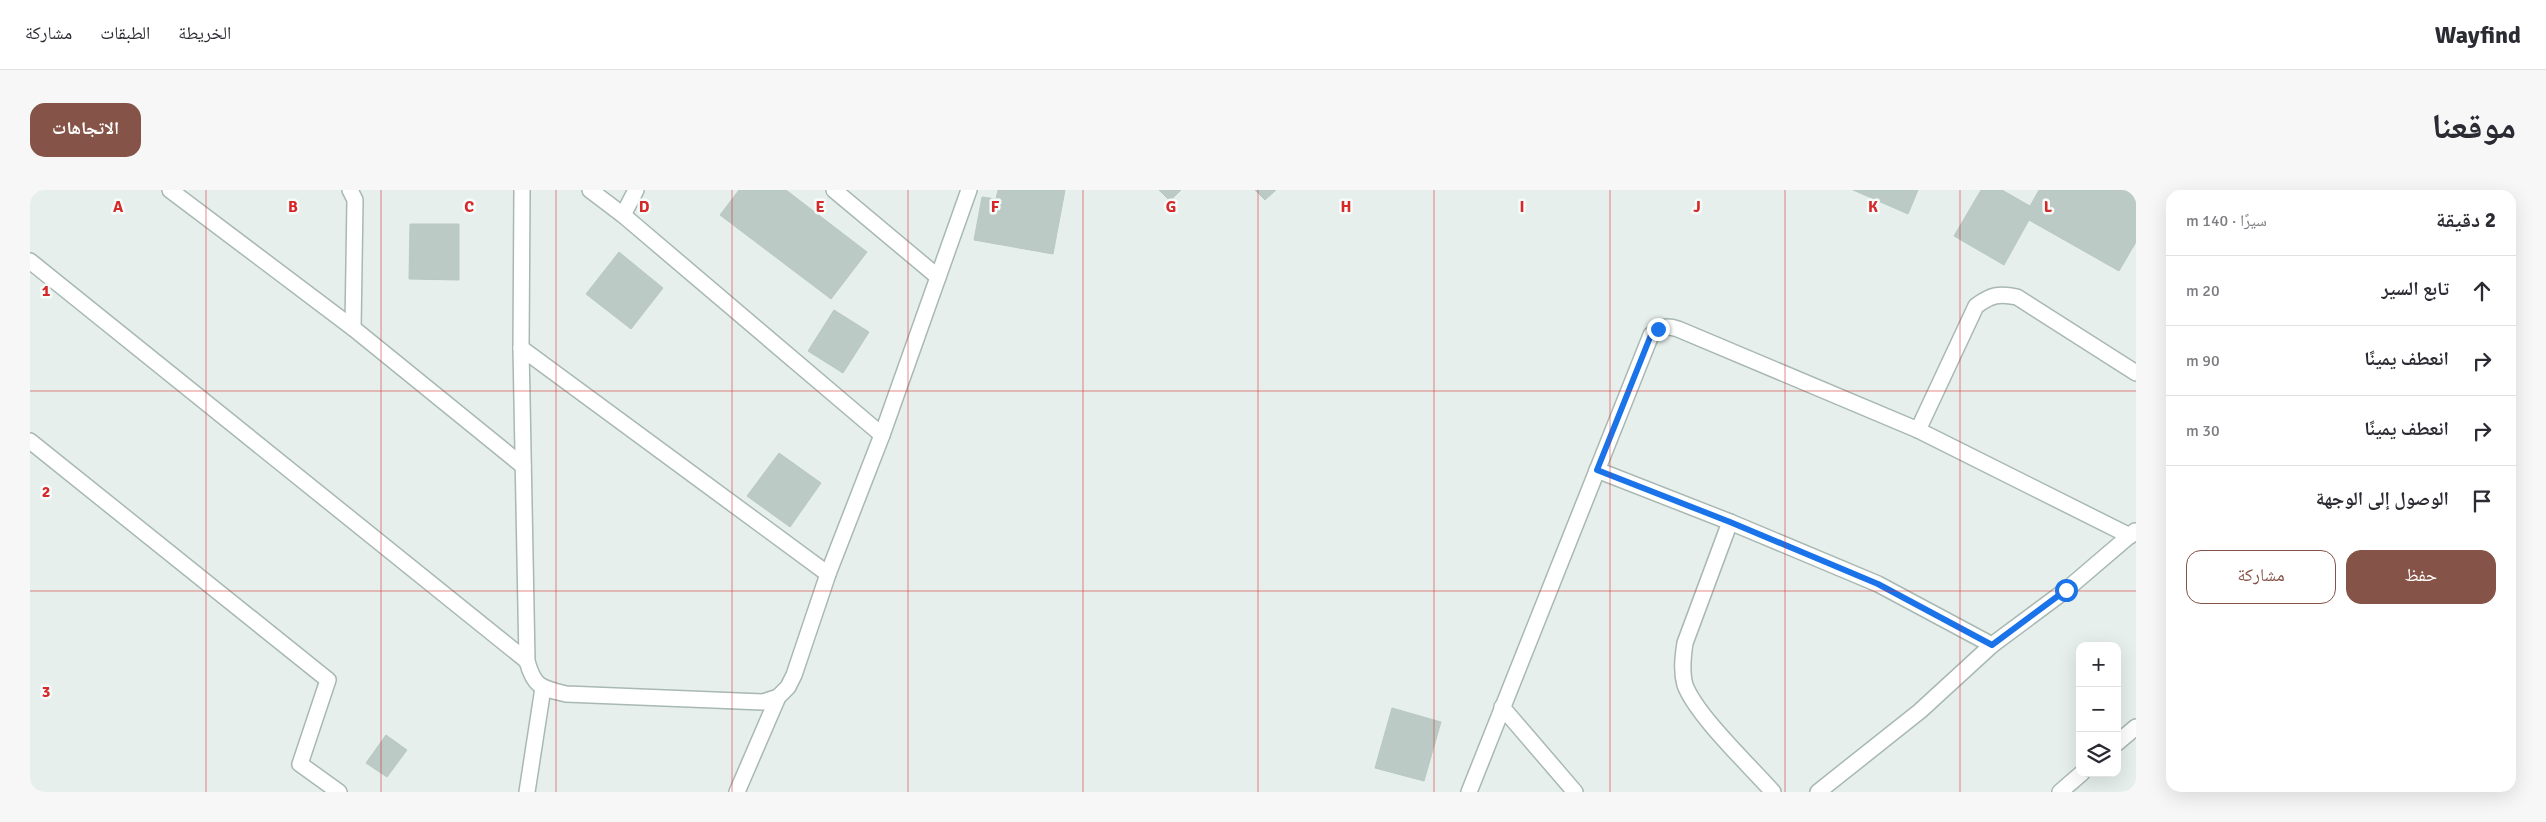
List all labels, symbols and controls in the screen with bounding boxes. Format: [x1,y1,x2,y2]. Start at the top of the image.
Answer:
text: Wayfind [2435,20,2521,50]
text: مشاركة [25,22,72,44]
text: الطبقات [100,22,150,44]
text: الخريطة [178,22,231,44]
button: الاتجاهات [30,103,141,157]
text: موقعنا [2431,105,2516,148]
text: A [113,197,124,217]
text: B [288,197,298,217]
text: C [464,197,474,217]
text: D [639,197,650,217]
text: E [815,197,825,217]
text: F [991,197,1000,217]
text: G [1166,197,1176,217]
text: H [1341,197,1351,217]
text: I [1519,197,1525,217]
text: J [1693,197,1701,217]
text: K [1868,197,1878,217]
text: L [2044,197,2053,217]
text: 2 دقيقة [2436,207,2496,233]
text: سيرًا · 140 m [2186,211,2267,231]
text: تابع السير [2381,277,2449,301]
icon: ahead [2468,277,2496,305]
text: 1 [42,281,51,301]
text: 20 m [2186,281,2220,301]
route end [1647,318,1670,341]
text: انعطف يمينًا [2364,347,2449,371]
icon: right [2468,347,2496,375]
text: 90 m [2186,351,2220,371]
text: انعطف يمينًا [2364,417,2449,441]
icon: right [2468,417,2496,445]
text: 30 m [2186,421,2220,441]
text: 2 [42,482,50,502]
text: الوصول إلى الوجهة [2316,487,2449,511]
icon: arrive [2468,487,2496,515]
button: مشاركة [2186,550,2336,604]
button: حفظ [2346,550,2496,604]
route start [2055,579,2078,602]
map controls [2076,642,2121,777]
button: + [2076,642,2121,687]
text: 3 [42,682,50,702]
button: − [2076,687,2121,732]
button: layers [2076,732,2121,777]

